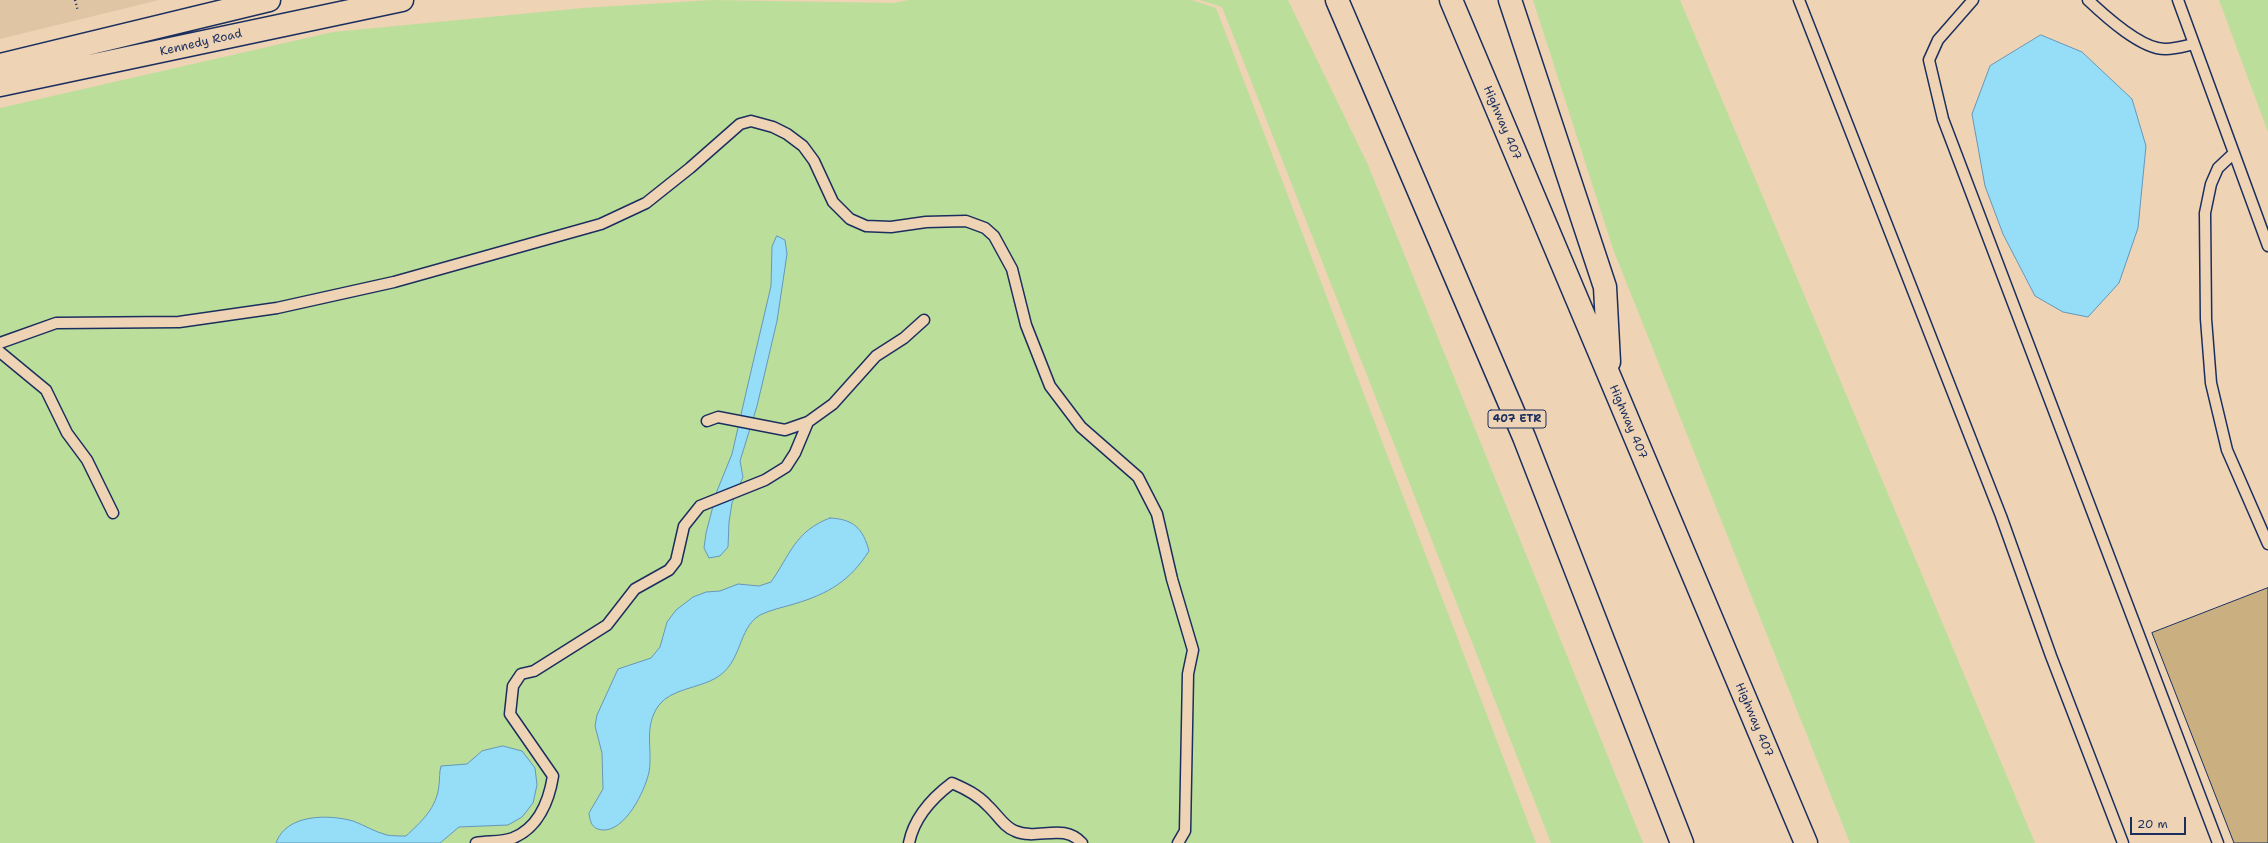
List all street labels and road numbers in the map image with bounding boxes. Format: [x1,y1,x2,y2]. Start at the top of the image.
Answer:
street label: Kennedy Road [158,27,244,59]
street label: Highway 407 [1480,84,1524,162]
street label: Highway 407 [1606,383,1650,461]
road number: 407 ETR [1488,410,1546,428]
street label: Highway 407 [1732,681,1776,759]

